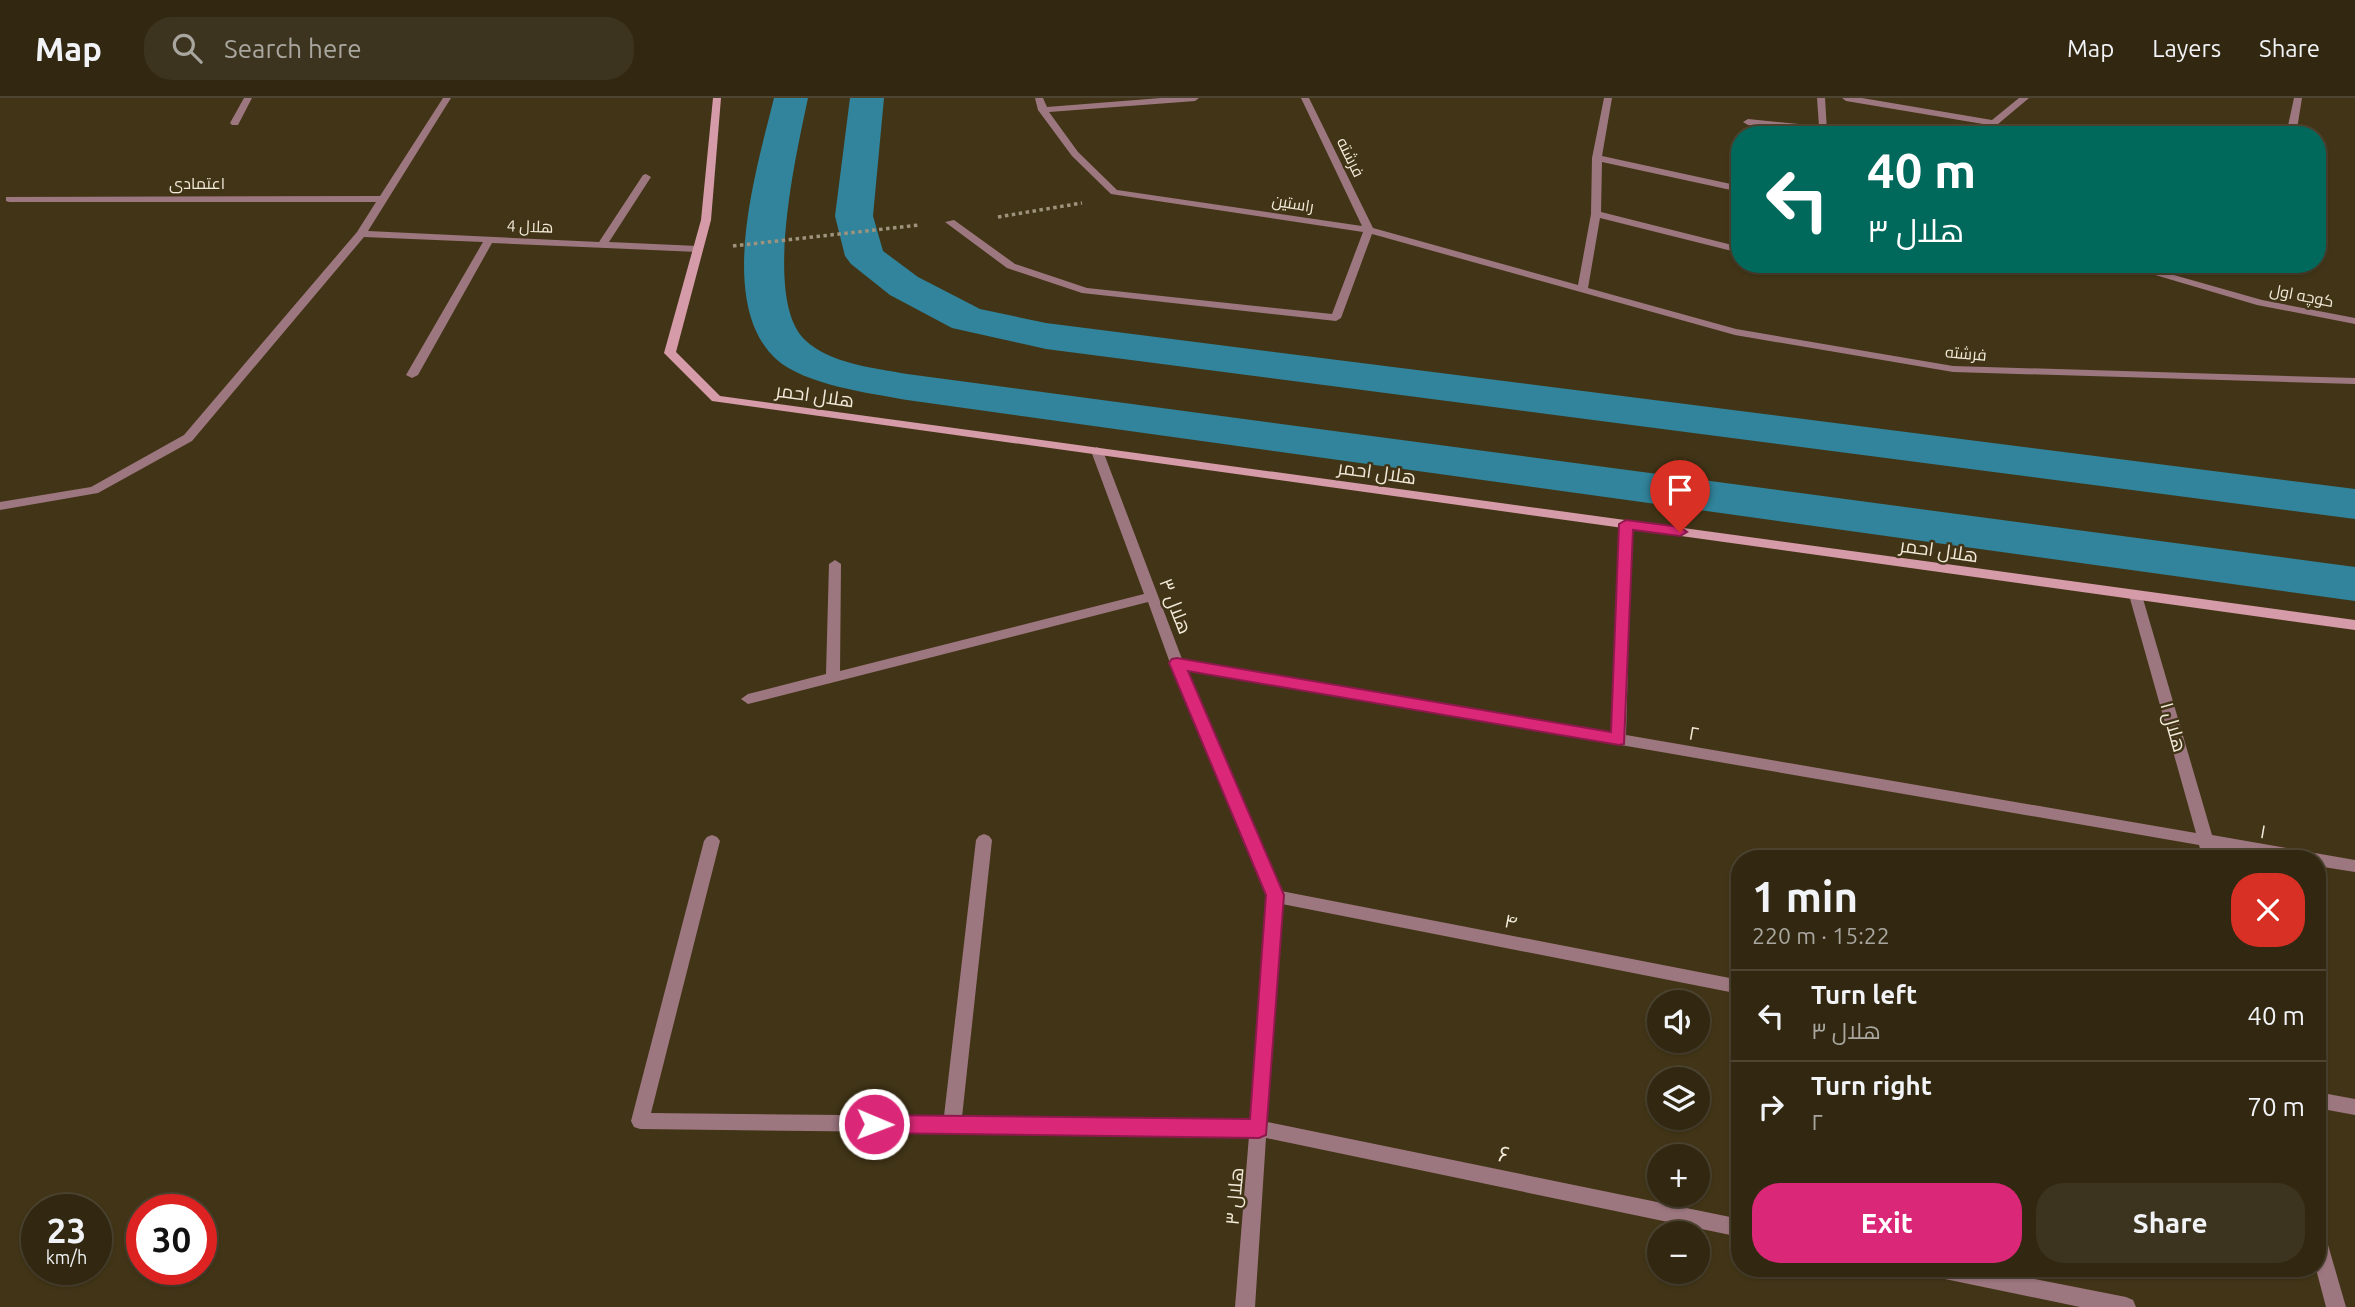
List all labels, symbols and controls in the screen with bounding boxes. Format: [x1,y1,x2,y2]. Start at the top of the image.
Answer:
search box [144,17,634,80]
icon: search [168,29,206,67]
text: Map [35,30,102,67]
text: Search here [224,34,362,63]
text: Map [2067,35,2114,62]
text: Layers [2152,35,2221,62]
text: Share [2259,35,2320,62]
street label: فرشته [1333,134,1368,180]
text: 40 m [1867,142,1976,197]
icon: left [1752,154,1843,245]
street label: اعتمادی [169,174,225,194]
street label: راستین [1270,191,1315,217]
text: هلال ۳ [1867,212,1964,248]
street label: هلال 4 [506,216,554,238]
street label: کوچه اول [2268,280,2335,313]
street label: فرشته [1944,342,1988,365]
street label: هلال احمر [773,378,856,412]
street label: هلال احمر [1335,455,1418,489]
pin [1650,460,1710,532]
icon: arrive [1661,471,1699,509]
street label: هلال احمر [1897,533,1980,567]
street label: هلال ۳ [1154,575,1197,637]
street label: هلال ۱ [2155,700,2192,755]
street label: ۲ [1687,721,1701,745]
street label: ۱ [2258,820,2268,842]
text: 1 min [1752,873,1858,920]
button: close [2231,873,2305,947]
street label: ۴ [1503,909,1519,933]
text: 220 m · 15:22 [1752,923,1890,948]
text: Turn left [1811,980,1917,1009]
map controls [1647,990,1710,1284]
button: sound [1647,990,1710,1053]
icon: left [1752,997,1790,1035]
text: 40 m [2247,1001,2305,1030]
text: هلال ۳ [1811,1018,1881,1043]
button: layers [1647,1067,1710,1130]
text: Turn right [1811,1071,1932,1100]
position arrow [837,1087,911,1161]
icon: right [1752,1088,1790,1126]
text: 70 m [2247,1092,2305,1121]
text: ۲ [1811,1109,1823,1134]
street label: ۶ [1496,1140,1512,1167]
button: + [1647,1144,1710,1207]
street label: هلال ۳ [1221,1166,1248,1226]
button: Exit [1752,1183,2022,1263]
button: Share [2036,1183,2305,1263]
speed limit sign: 30 [126,1194,217,1285]
text: 23 [47,1210,86,1250]
button: − [1647,1221,1710,1284]
text: km/h [46,1247,87,1267]

